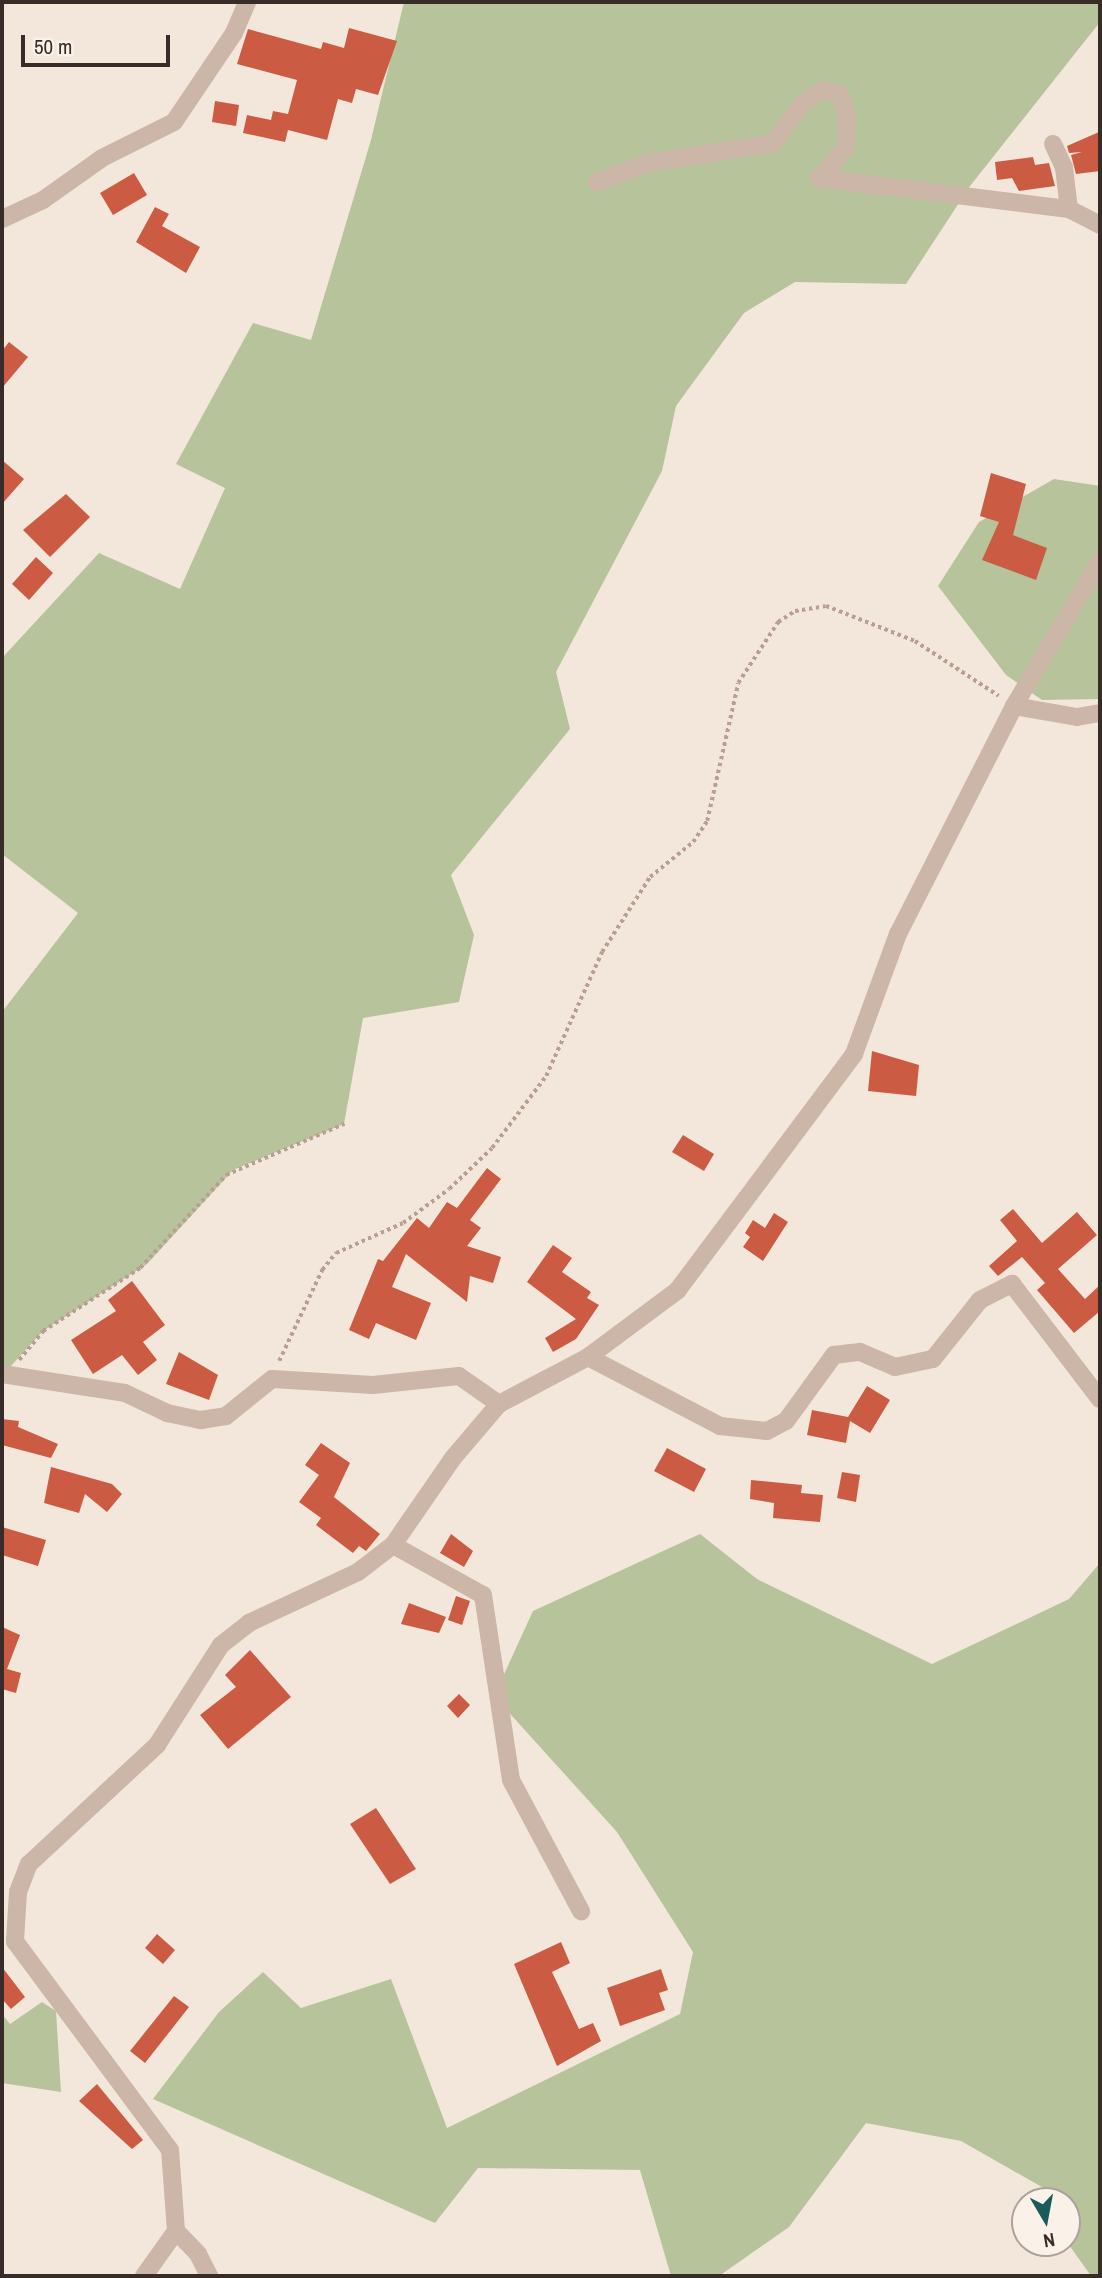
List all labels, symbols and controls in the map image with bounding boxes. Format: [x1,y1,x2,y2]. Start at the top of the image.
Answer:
scale bar [24,21,173,65]
text: 50 m [34,32,72,61]
north arrow [1011,2187,1081,2257]
text: N [1042,2227,1057,2254]

